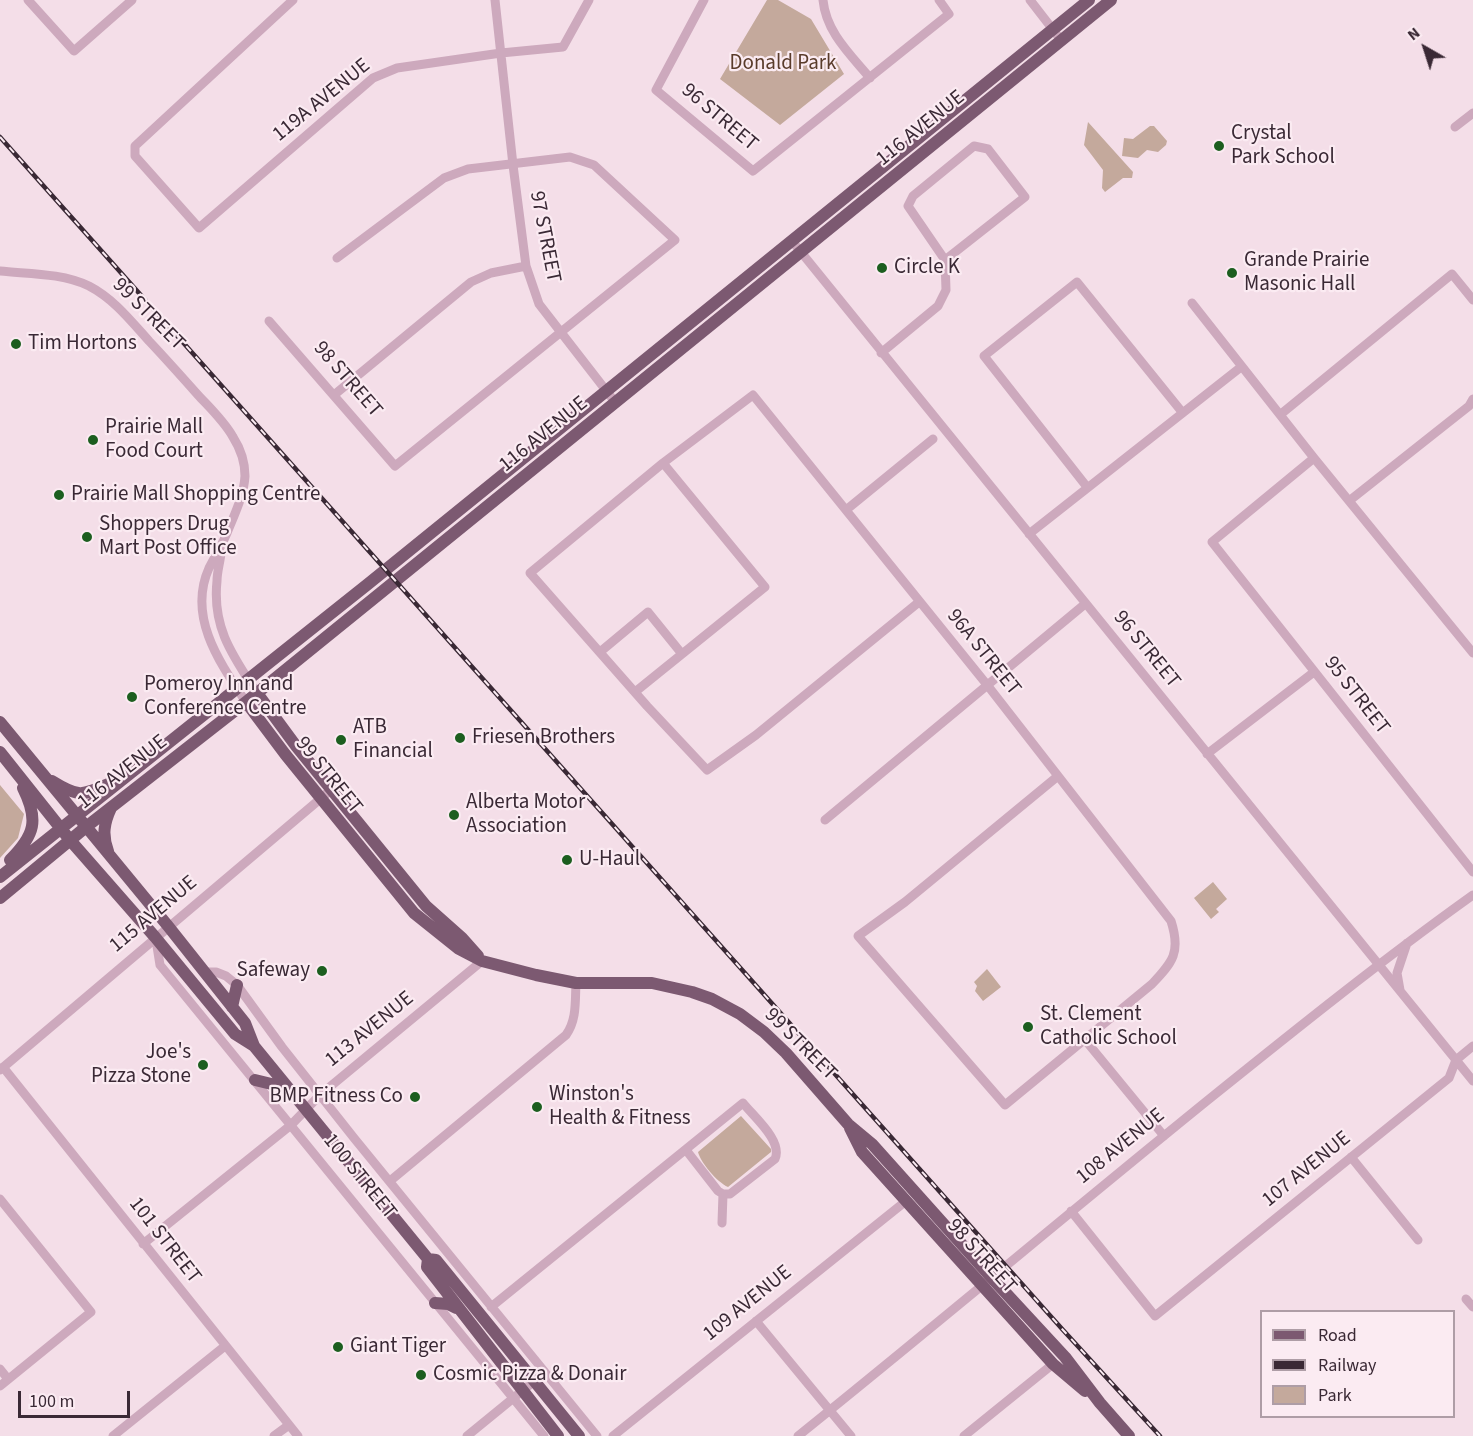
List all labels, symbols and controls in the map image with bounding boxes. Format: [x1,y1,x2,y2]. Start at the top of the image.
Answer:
north arrow [1395,18,1455,78]
text: N [1403,22,1425,46]
park label: Donald Park [730,51,836,77]
street label: 119A AVENUE [268,54,376,148]
street label: 96 STREET [675,79,763,157]
street label: 116 AVENUE [872,86,970,172]
place label: Crystal Park School [1231,121,1335,171]
marker: Crystal Park School [1212,139,1226,153]
street label: 97 STREET [523,189,565,285]
place label: Grande Prairie Masonic Hall [1244,248,1369,298]
place label: Circle K [894,255,960,281]
marker: Circle K [875,261,889,275]
marker: Grande Prairie Masonic Hall [1225,266,1239,280]
street label: 99 STREET [106,273,190,357]
place label: Tim Hortons [28,331,137,357]
marker: Tim Hortons [9,337,23,351]
street label: 98 STREET [307,337,387,423]
street label: 116 AVENUE [495,392,593,478]
place label: Prairie Mall Food Court [105,415,203,465]
marker: Prairie Mall Food Court [86,433,100,447]
place label: Prairie Mall Shopping Centre [71,482,321,508]
marker: Prairie Mall Shopping Centre [52,488,66,502]
place label: Shoppers Drug Mart Post Office [99,512,237,562]
marker: Shoppers Drug Mart Post Office [80,530,94,544]
street label: 96A STREET [941,605,1025,701]
street label: 96 STREET [1107,606,1185,694]
street label: 95 STREET [1318,652,1394,740]
place label: Pomeroy Inn and Conference Centre [144,672,306,722]
marker: Pomeroy Inn and Conference Centre [125,690,139,704]
place label: ATB Financial [353,715,433,765]
place label: Friesen Brothers [472,725,615,751]
street label: 116 AVENUE [73,730,173,816]
marker: Friesen Brothers [453,731,467,745]
street label: 99 STREET [289,732,367,820]
marker: ATB Financial [334,733,348,747]
place label: Alberta Motor Association [466,790,585,840]
marker: Alberta Motor Association [447,808,461,822]
place label: U-Haul [579,847,640,873]
marker: U-Haul [560,853,574,867]
street label: 115 AVENUE [105,871,203,959]
place label: Safeway [236,958,310,984]
marker: Safeway [315,964,329,978]
street label: 113 AVENUE [321,987,419,1073]
place label: St. Clement Catholic School [1040,1002,1177,1052]
street label: 99 STREET [758,1003,842,1087]
marker: St. Clement Catholic School [1021,1020,1035,1034]
place label: Joe's Pizza Stone [91,1040,191,1090]
marker: Joe's Pizza Stone [196,1058,210,1072]
place label: Winston's Health & Fitness [549,1082,691,1132]
place label: BMP Fitness Co [270,1084,403,1110]
marker: BMP Fitness Co [408,1090,422,1104]
marker: Winston's Health & Fitness [530,1100,544,1114]
street label: 108 AVENUE [1072,1104,1170,1190]
street label: 107 AVENUE [1258,1127,1356,1213]
street label: 100 STREET [317,1129,401,1225]
street label: 101 STREET [122,1193,206,1289]
street label: 98 STREET [941,1214,1021,1300]
street label: 109 AVENUE [699,1261,797,1347]
legend [1260,1310,1455,1418]
text: Road [1318,1323,1357,1348]
place label: Giant Tiger [350,1334,446,1360]
marker: Giant Tiger [331,1340,345,1354]
text: Railway [1318,1353,1377,1378]
place label: Cosmic Pizza & Donair [433,1362,626,1388]
marker: Cosmic Pizza & Donair [414,1368,428,1382]
scale bar [21,1379,134,1417]
text: Park [1318,1383,1352,1408]
text: 100 m [29,1389,74,1414]

